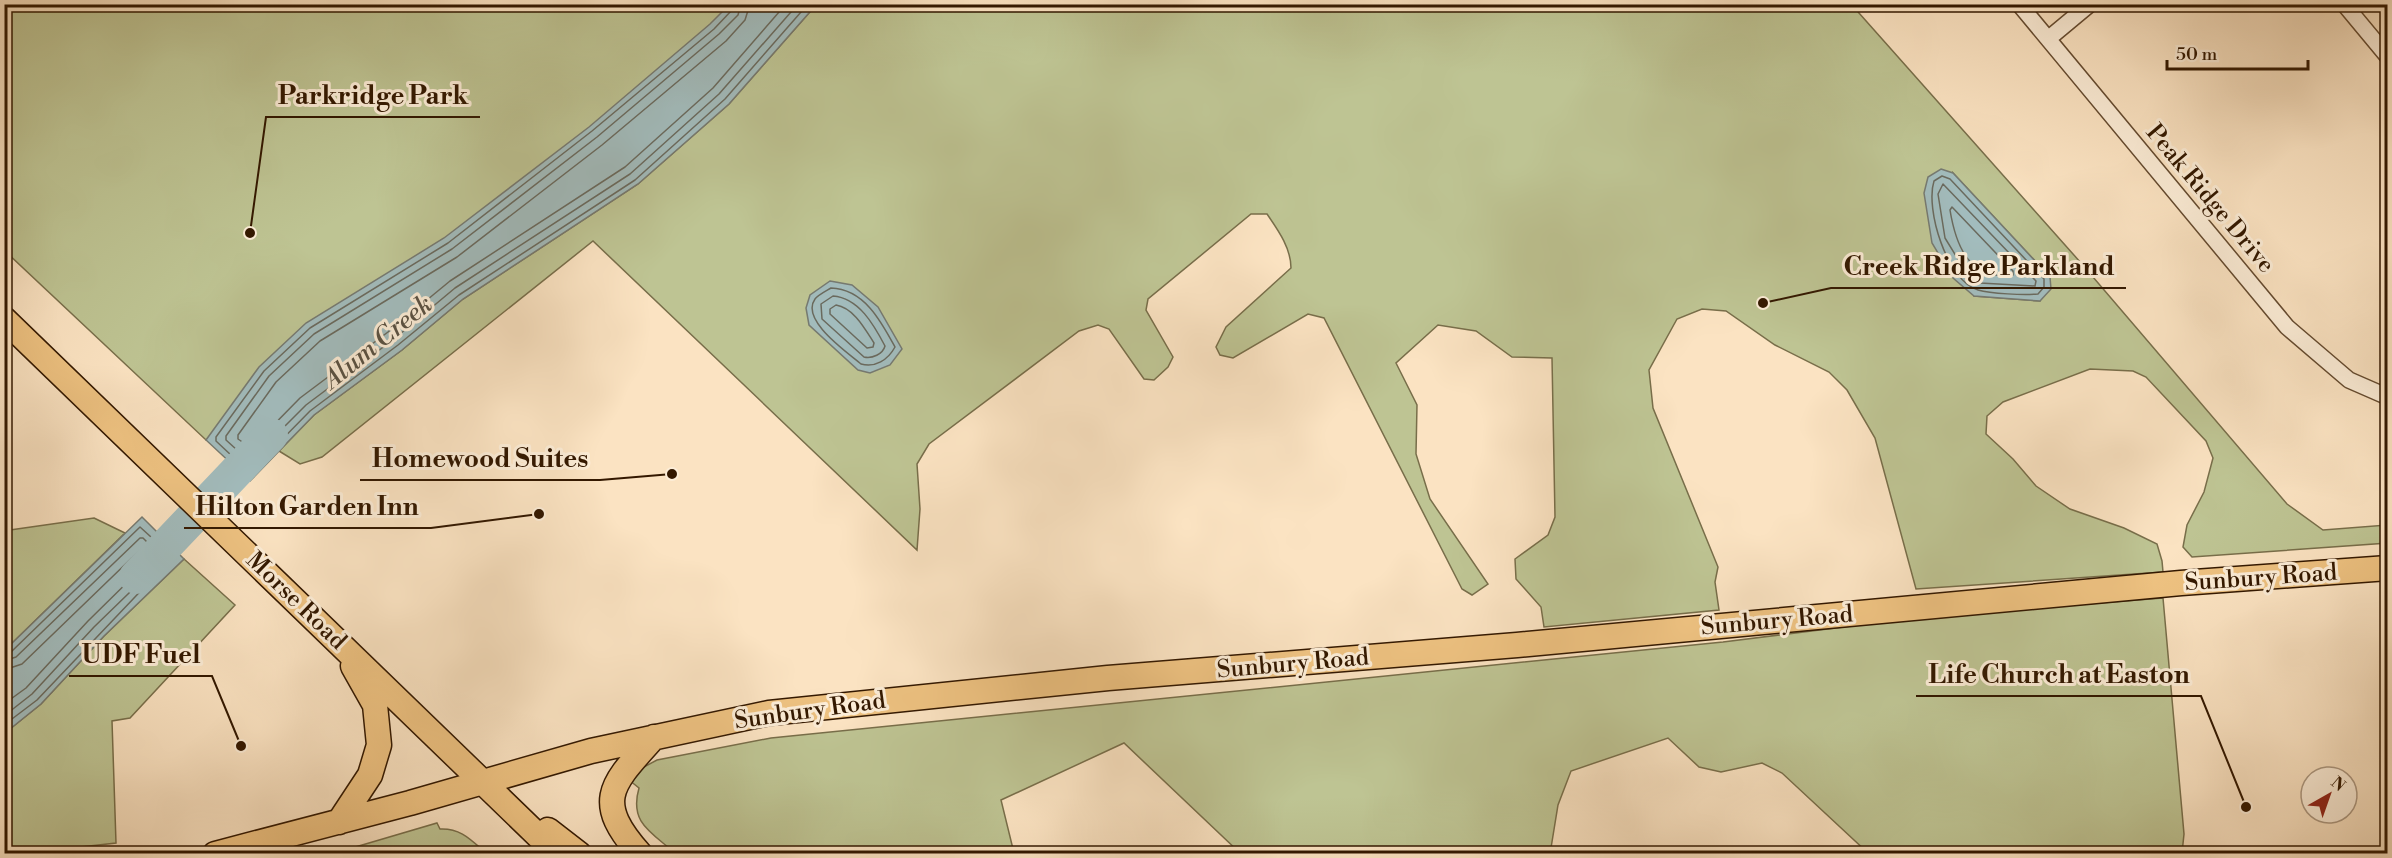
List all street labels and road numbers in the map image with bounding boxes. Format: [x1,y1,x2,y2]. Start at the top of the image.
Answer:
street label: Peak Ridge Drive [2139,118,2281,280]
street label: Morse Road [239,546,353,657]
street label: Sunbury Road [2184,558,2339,598]
street label: Sunbury Road [1700,599,1855,643]
street label: Sunbury Road [1216,642,1371,686]
street label: Sunbury Road [732,685,888,736]

